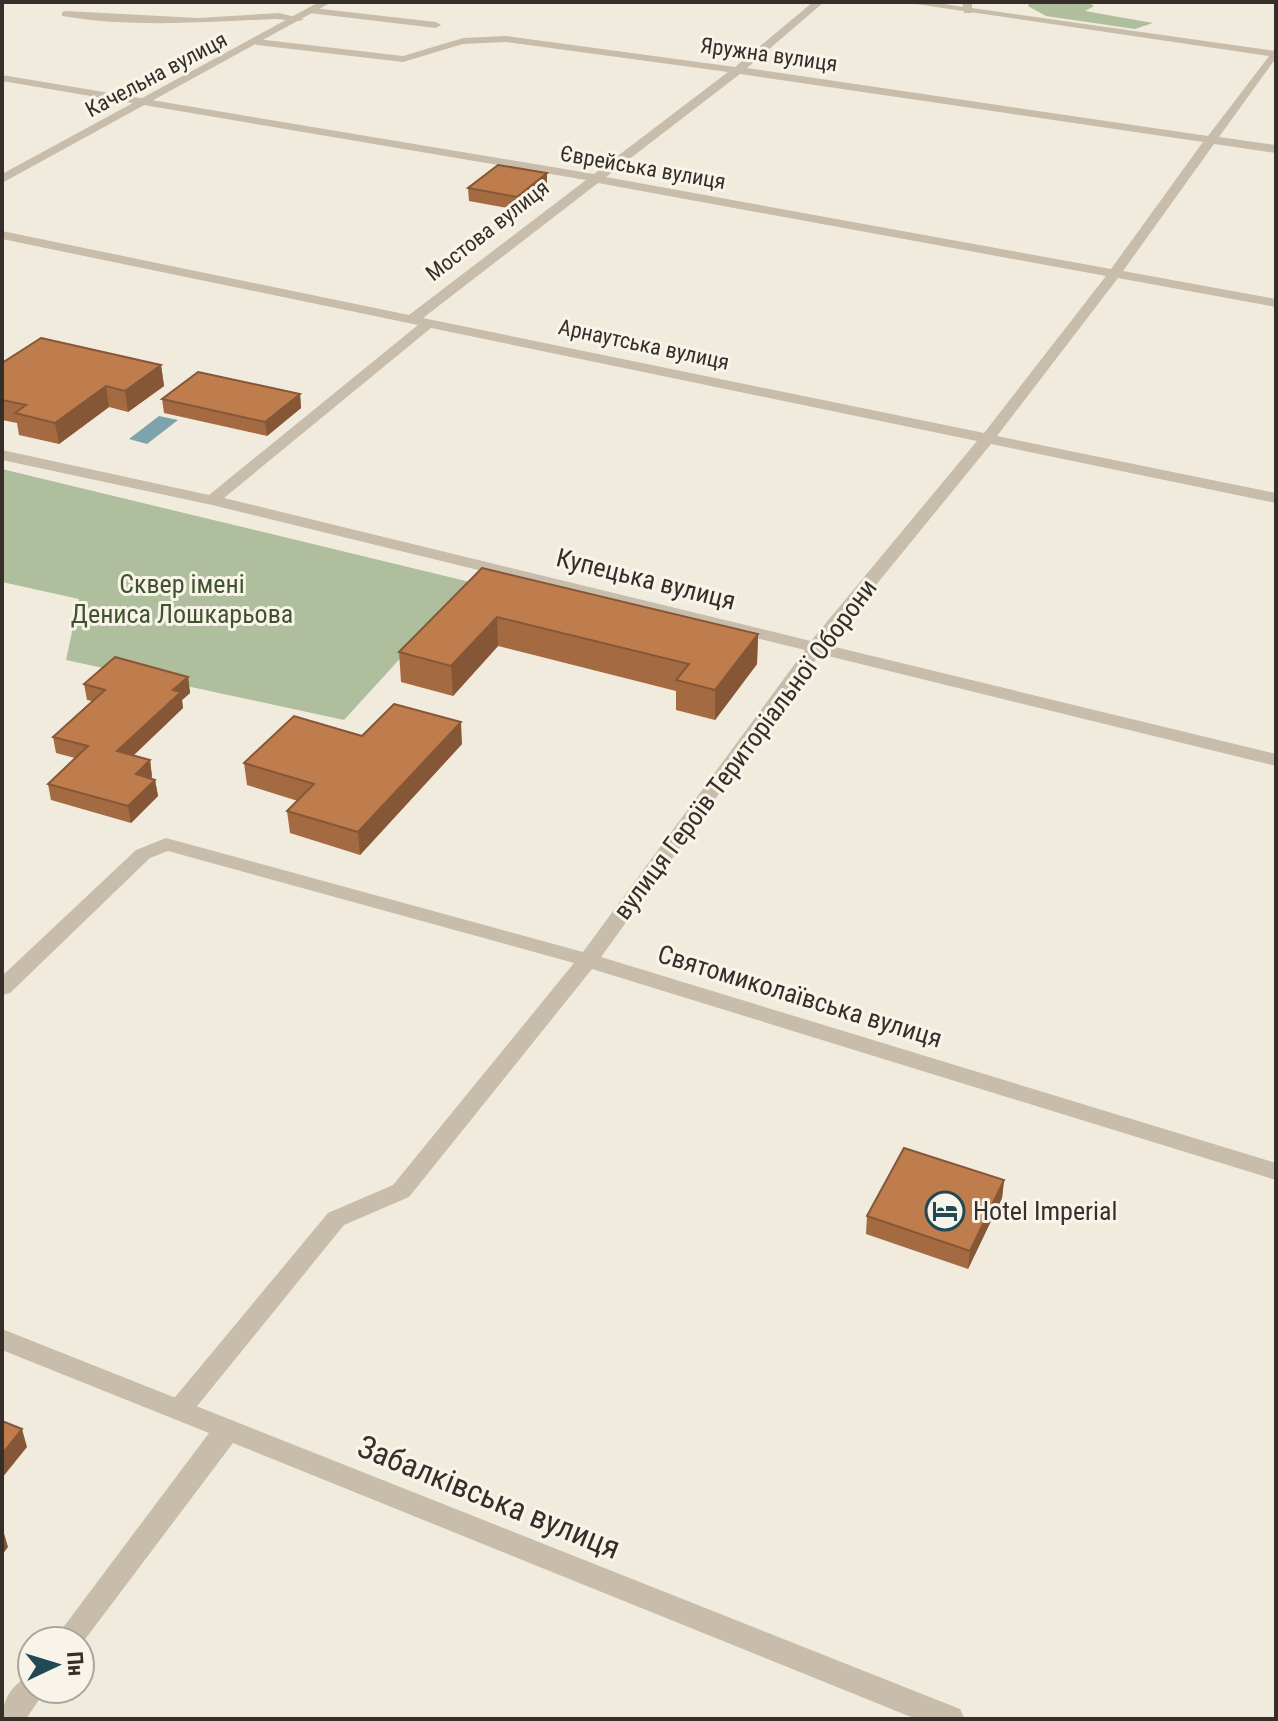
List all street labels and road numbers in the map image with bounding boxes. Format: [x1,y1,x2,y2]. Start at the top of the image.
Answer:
street label: Качельна вулиця [81,27,231,122]
street label: Яружна вулиця [699,33,839,76]
street label: Єврейська вулиця [558,141,728,194]
street label: Мостова вулиця [421,175,554,286]
street label: Арнаутська вулиця [556,314,732,375]
street label: Купецька вулиця [553,542,739,616]
street label: вулиця Героїв Територіальної Оборони [607,573,883,925]
street label: Святомиколаївська вулиця [654,938,946,1054]
street label: Забалківська вулиця [352,1427,626,1567]

